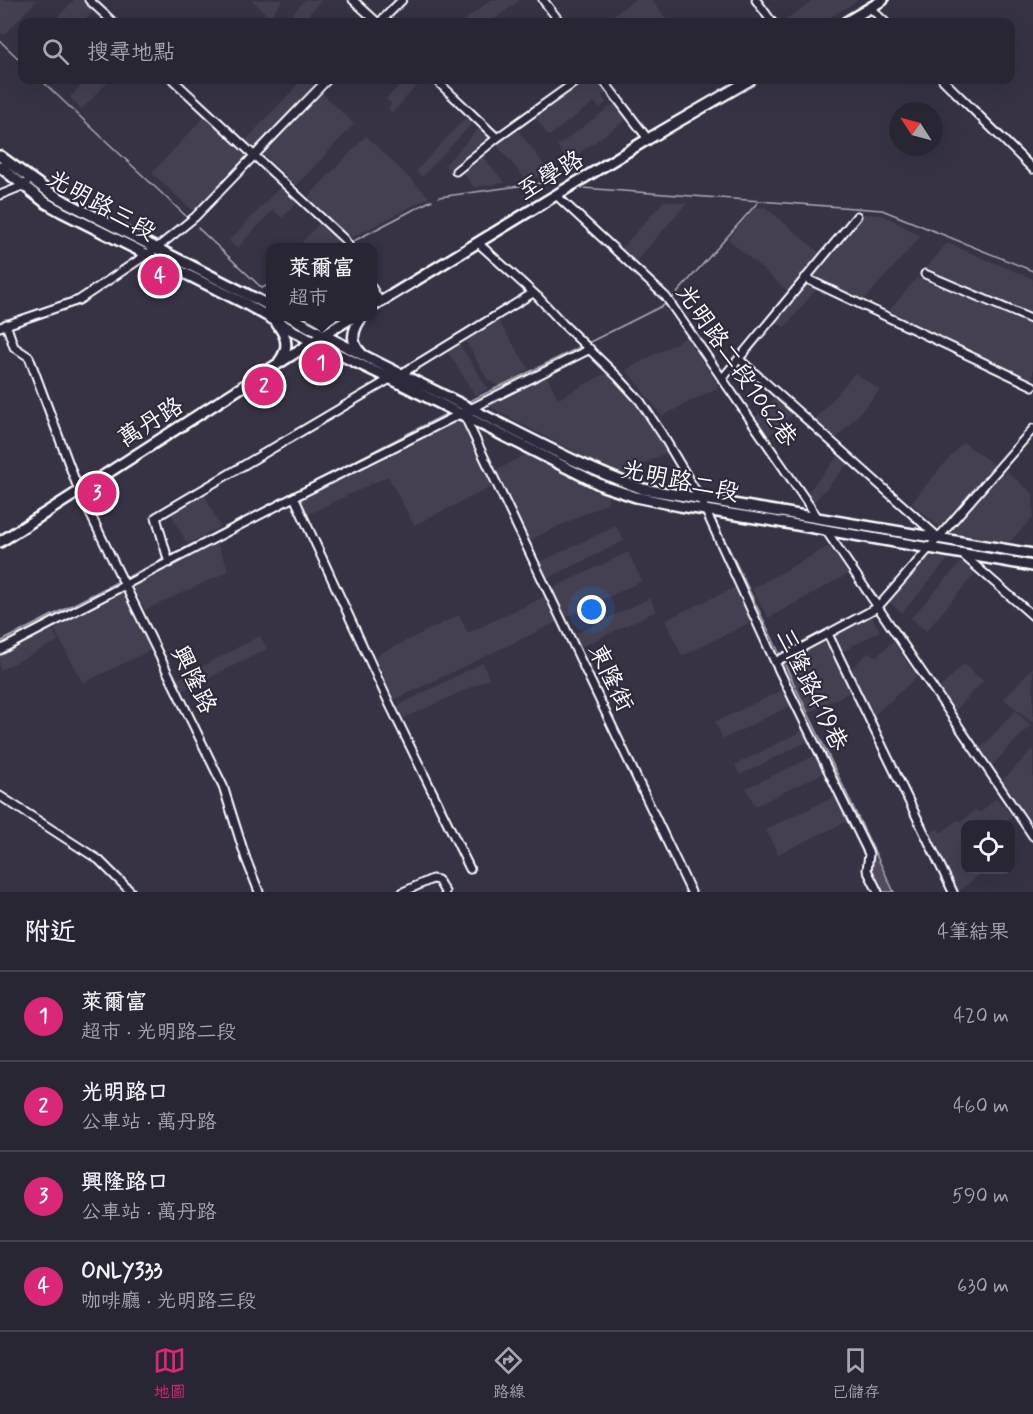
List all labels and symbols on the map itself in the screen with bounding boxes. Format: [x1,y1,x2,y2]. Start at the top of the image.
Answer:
north arrow [889,102,943,156]
street label: 至學路 [512,144,590,208]
street label: 光明路三段 [41,163,161,249]
pin: 4 [140,254,180,298]
street label: 光明路二段1062巷 [668,279,804,453]
pin: 1 [302,340,340,386]
pin: 2 [244,364,284,408]
street label: 萬丹路 [112,391,190,455]
street label: 光明路二段 [618,454,742,510]
pin: 3 [78,470,116,516]
your location [577,595,606,624]
street label: 三隆路419巷 [768,623,854,757]
street label: 東隆街 [580,639,640,717]
street label: 興隆路 [163,641,223,719]

